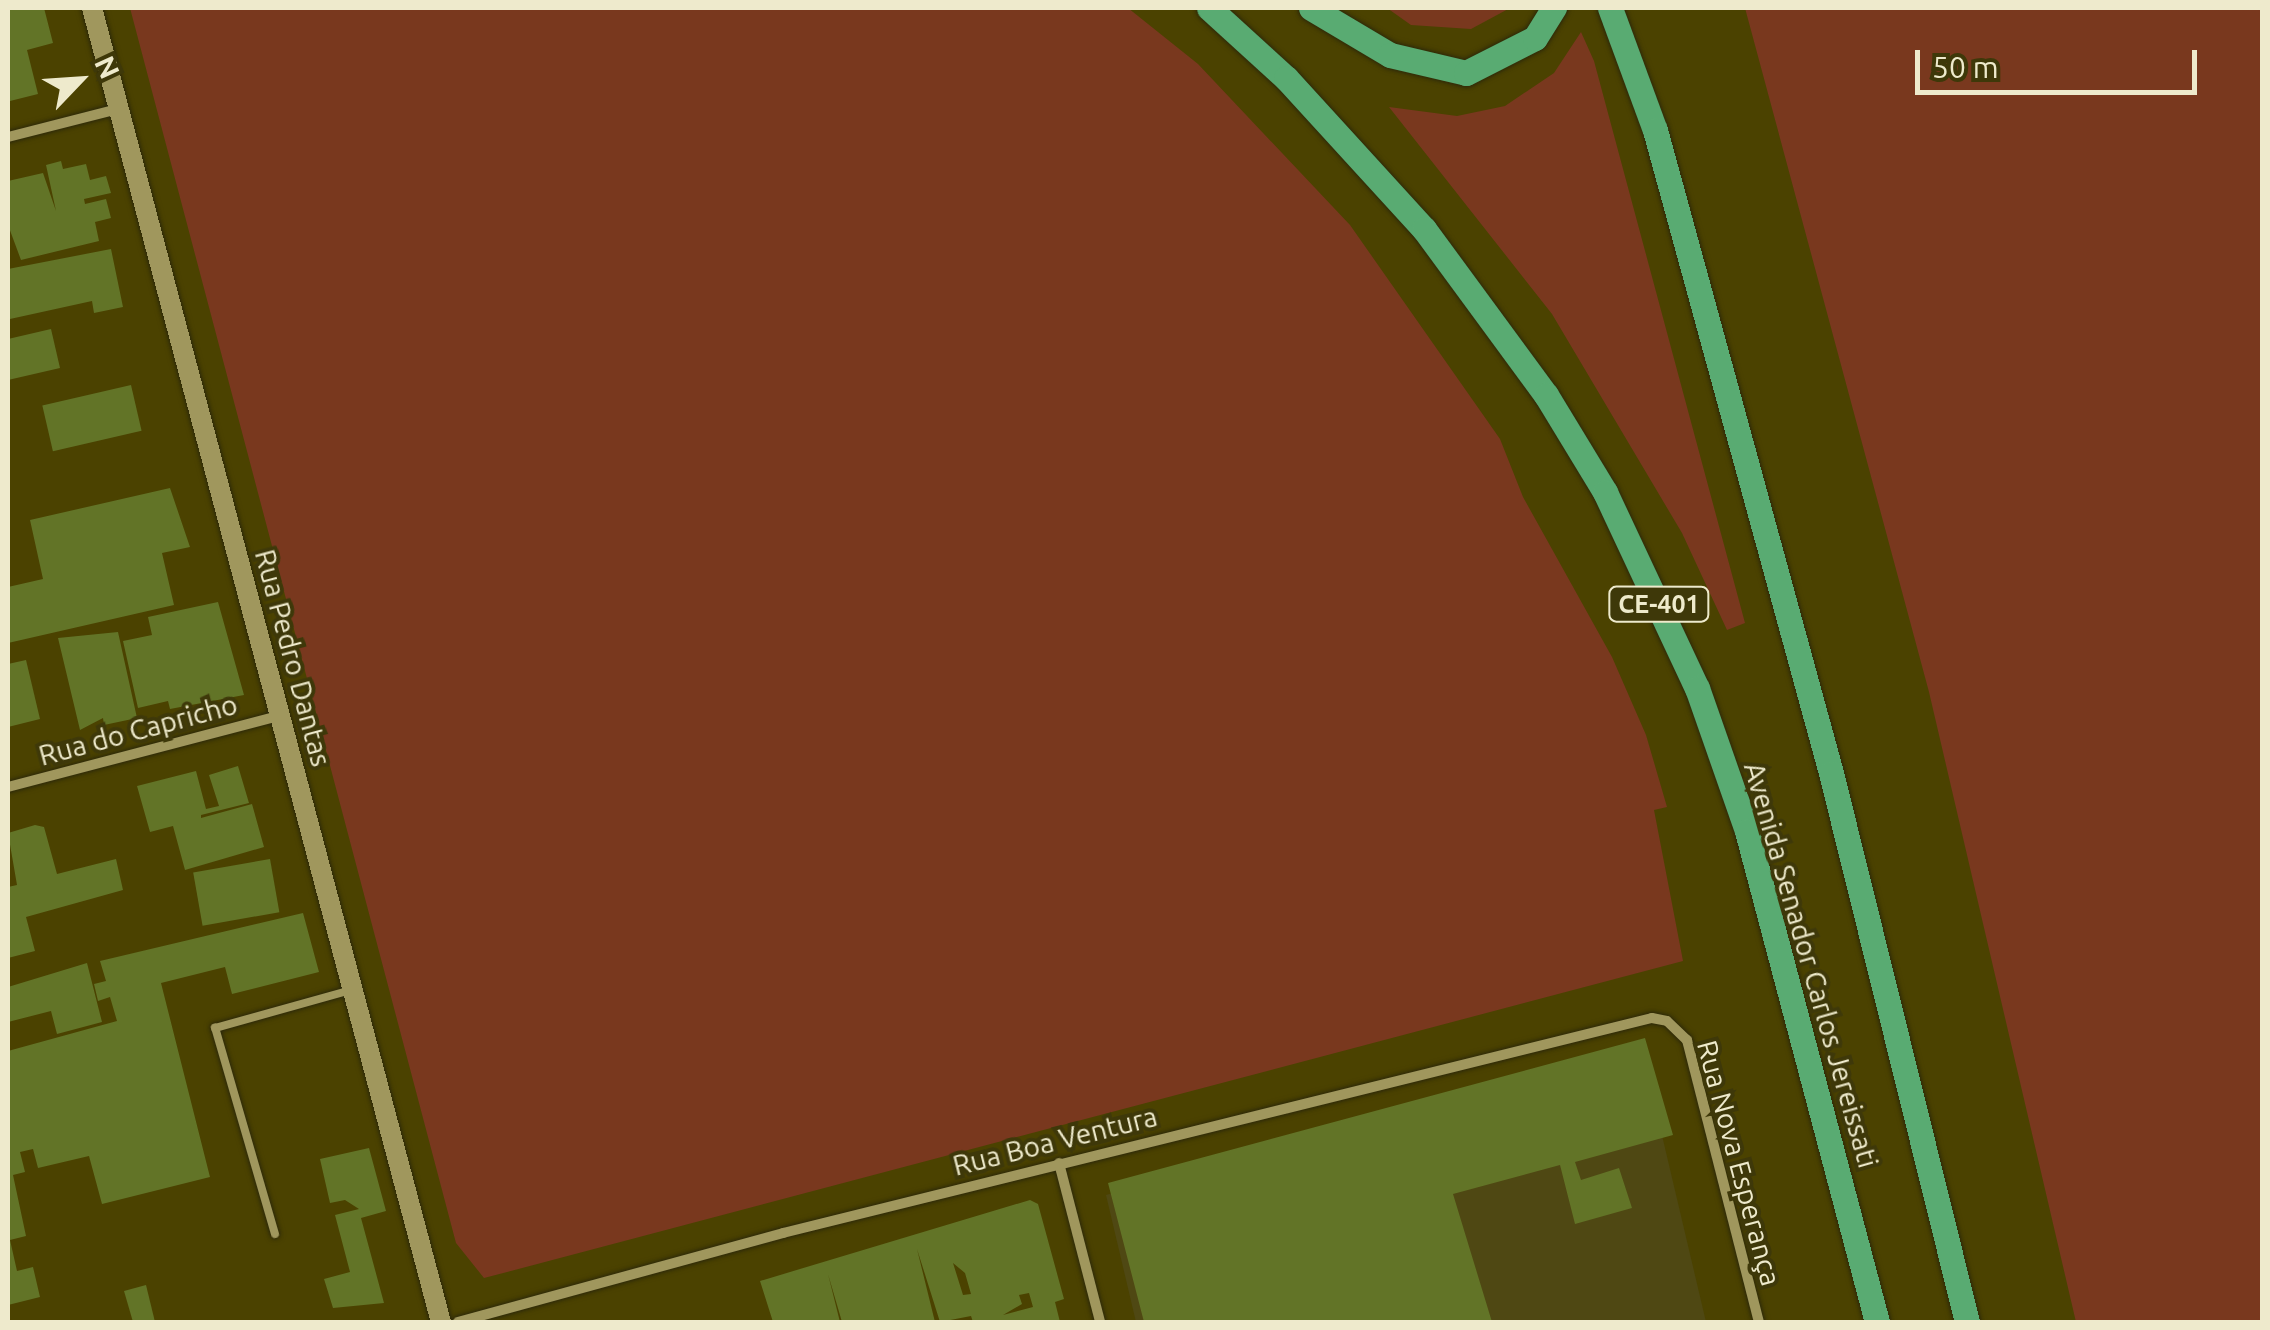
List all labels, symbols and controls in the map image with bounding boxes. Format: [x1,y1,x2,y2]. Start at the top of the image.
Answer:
north arrow [30,30,130,130]
scale bar [1920,30,2202,92]
text: 50 m [1932,50,1999,84]
text: N [89,51,126,83]
street label: Rua Pedro Dantas [248,546,338,770]
road number: CE-401 [1606,584,1712,624]
street label: Rua do Capricho [35,687,241,773]
street label: Avenida Senador Carlos Jereissati [1737,758,1885,1172]
street label: Rua Nova Esperança [1690,1036,1788,1290]
street label: Rua Boa Ventura [949,1099,1161,1183]

